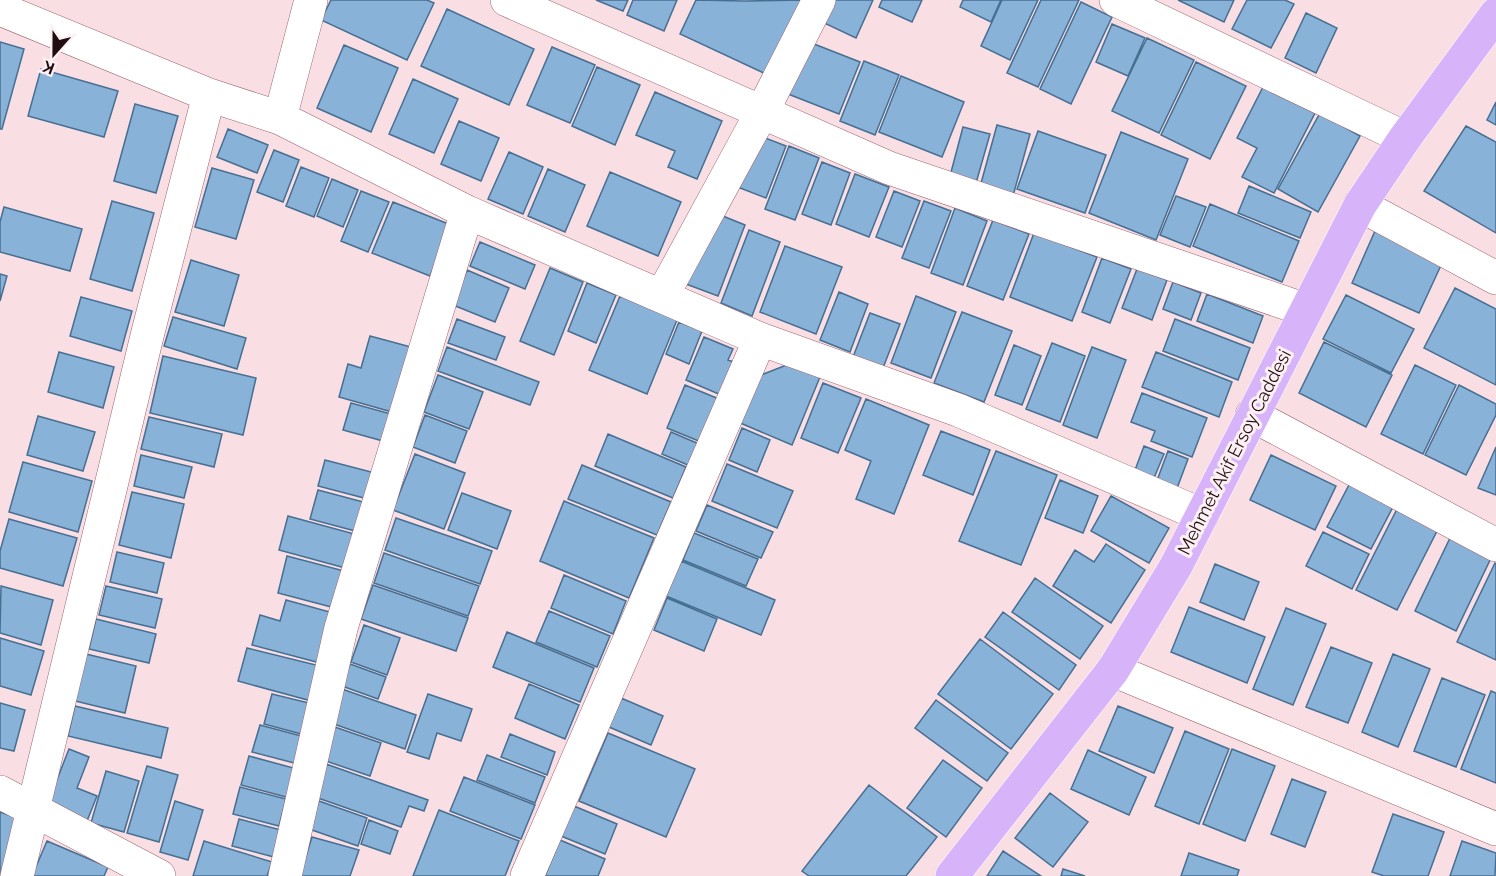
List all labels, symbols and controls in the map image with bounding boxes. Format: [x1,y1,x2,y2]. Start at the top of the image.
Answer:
north arrow [24,24,84,84]
text: K [40,57,57,78]
street label: Mehmet Akif Ersoy Caddesi [1173,346,1295,558]

